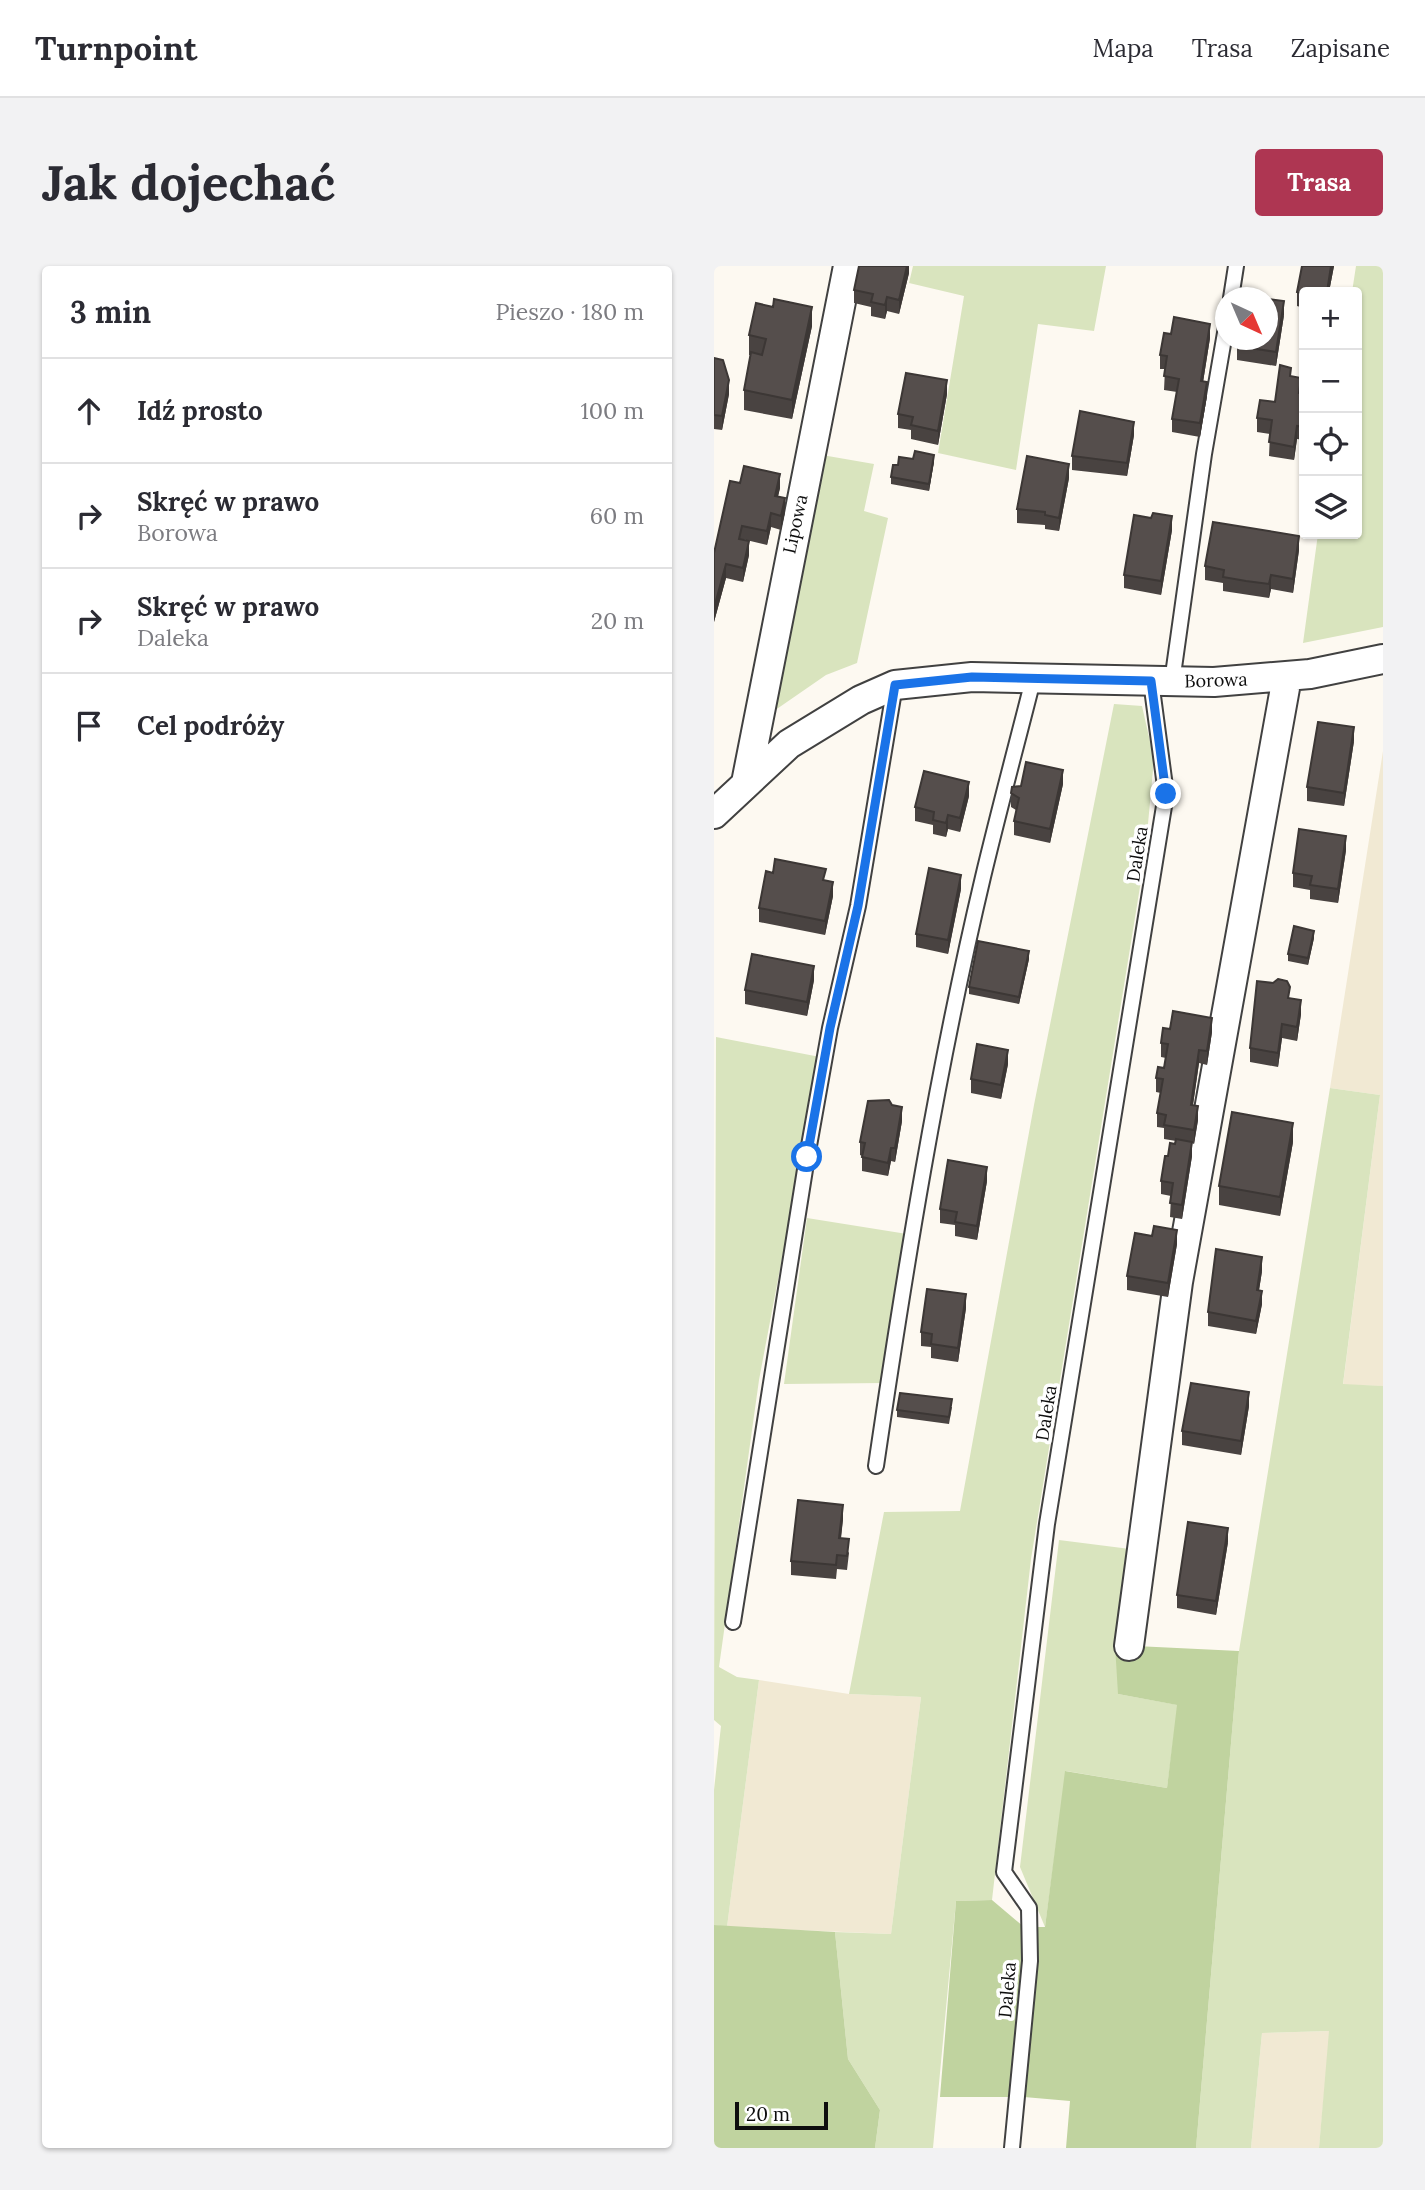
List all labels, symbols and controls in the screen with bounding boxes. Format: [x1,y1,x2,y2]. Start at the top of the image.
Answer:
text: Turnpoint [35,27,197,69]
text: Mapa [1093,33,1154,64]
text: Trasa [1192,33,1253,64]
text: Zapisane [1291,33,1390,64]
button: Trasa [1255,149,1383,216]
text: Jak dojechać [42,151,335,213]
north arrow [1215,287,1278,350]
map controls [1299,287,1362,539]
button: + [1299,287,1362,350]
text: 3 min [70,293,151,331]
text: Pieszo · 180 m [495,297,644,326]
button: − [1299,350,1362,413]
icon: ahead [70,392,108,430]
text: Idź prosto [137,394,263,427]
text: 100 m [580,396,644,425]
button: locate [1299,413,1362,476]
button: layers [1299,476,1362,539]
text: Skręć w prawo [137,485,319,518]
street label: Lipowa [778,492,812,556]
icon: right [70,497,108,535]
text: 60 m [590,501,644,530]
text: Borowa [137,518,218,547]
text: Skręć w prawo [137,590,319,623]
icon: right [70,602,108,640]
text: 20 m [591,606,644,635]
text: Daleka [137,623,209,652]
street label: Borowa [1184,667,1248,693]
icon: arrive [70,707,108,745]
text: Cel podróży [137,709,284,742]
route end [1150,778,1181,809]
street label: Daleka [1121,824,1153,884]
route start [791,1141,822,1172]
street label: Daleka [1030,1383,1062,1443]
street label: Daleka [993,1961,1021,2019]
scale bar [735,2099,828,2131]
text: 20 m [746,2102,790,2126]

